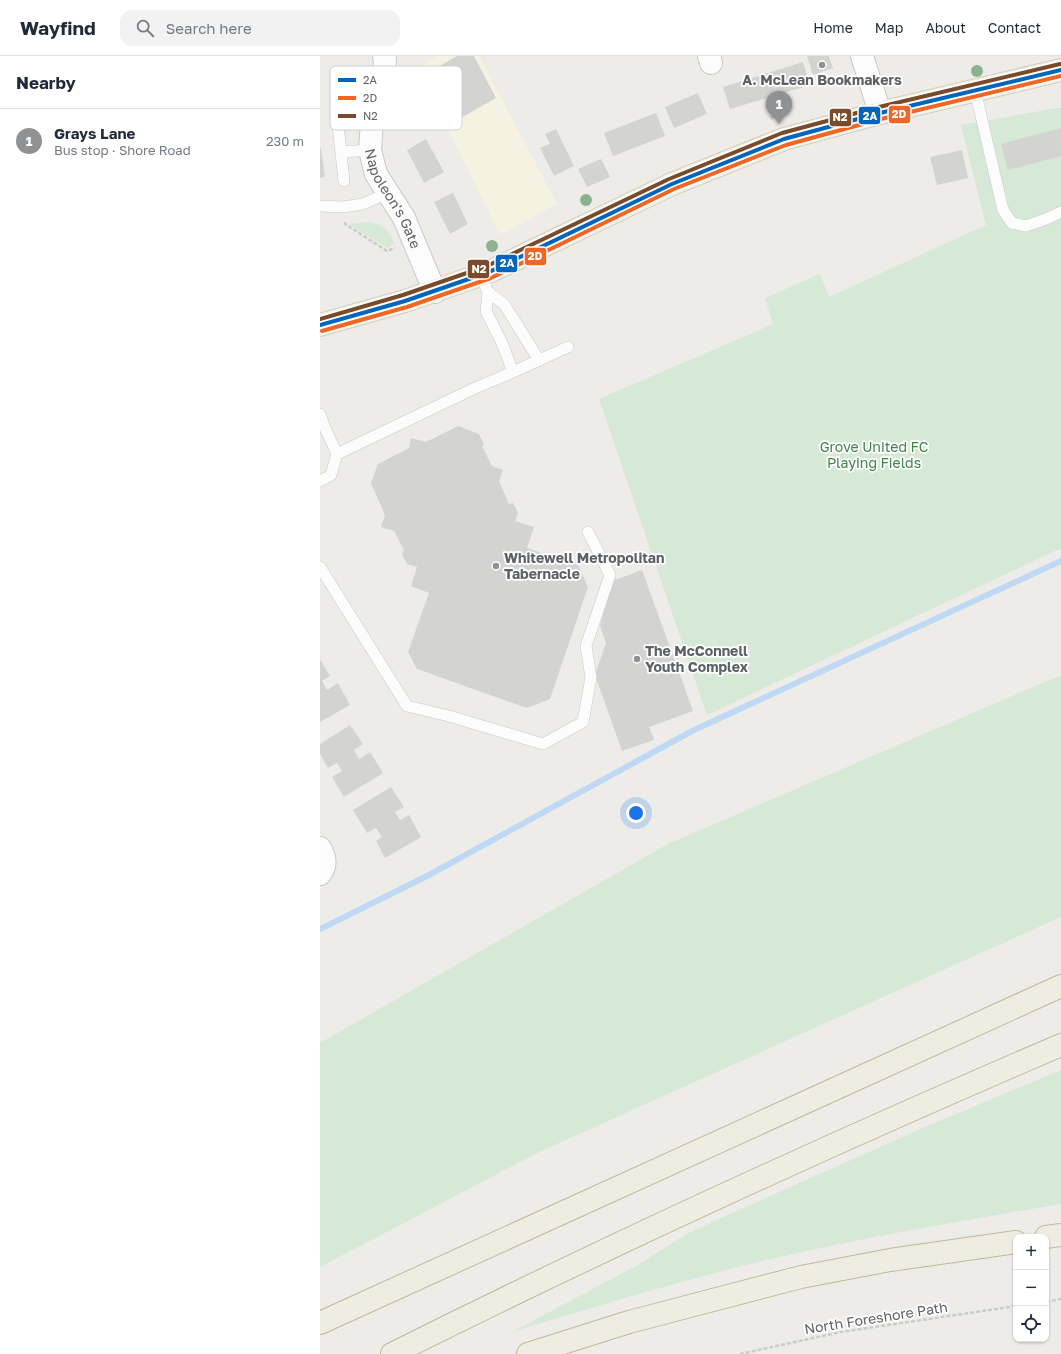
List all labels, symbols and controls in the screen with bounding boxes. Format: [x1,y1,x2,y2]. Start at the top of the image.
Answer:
search box [120,10,400,46]
text: Wayfind [20,16,96,39]
icon: search [134,17,156,39]
text: Search here [166,19,252,37]
text: Home [813,19,853,36]
text: Map [875,19,903,36]
text: About [925,19,966,36]
text: Contact [988,19,1041,36]
marker: A. McLean Bookmakers [817,60,827,70]
legend [330,66,462,130]
place label: A. McLean Bookmakers [742,71,902,88]
text: Nearby [16,72,76,93]
text: 2A [363,73,377,86]
text: 2D [363,91,377,104]
pin: 1 [766,91,792,124]
line badge: 2D [888,105,911,124]
line badge: 2A [858,106,881,125]
text: 2D [892,107,906,120]
line badge: N2 [829,108,852,127]
text: N2 [363,109,378,122]
text: 2A [863,109,877,122]
text: N2 [832,110,848,123]
text: Grays Lane [54,124,135,142]
text: 1 [26,133,32,149]
text: 230 m [266,133,304,149]
text: Bus stop · Shore Road [54,142,191,158]
street label: Napoleon's Gate [362,147,425,251]
line badge: 2D [524,247,547,266]
text: 2D [528,249,542,262]
line badge: 2A [495,254,518,273]
text: 2A [500,256,514,269]
line badge: N2 [467,259,490,279]
text: N2 [471,262,487,275]
park label: Grove United FC Playing Fields [820,438,928,471]
place label: Whitewell Metropolitan Tabernacle [504,549,664,582]
marker: Whitewell Metropolitan Tabernacle [491,561,501,571]
place label: The McConnell Youth Complex [645,642,748,675]
marker: The McConnell Youth Complex [632,654,642,664]
your location [626,803,646,823]
map controls [1013,1234,1049,1342]
button: + [1013,1234,1049,1270]
button: − [1013,1270,1049,1306]
street label: North Foreshore Path [803,1298,949,1337]
button: locate [1013,1306,1049,1342]

